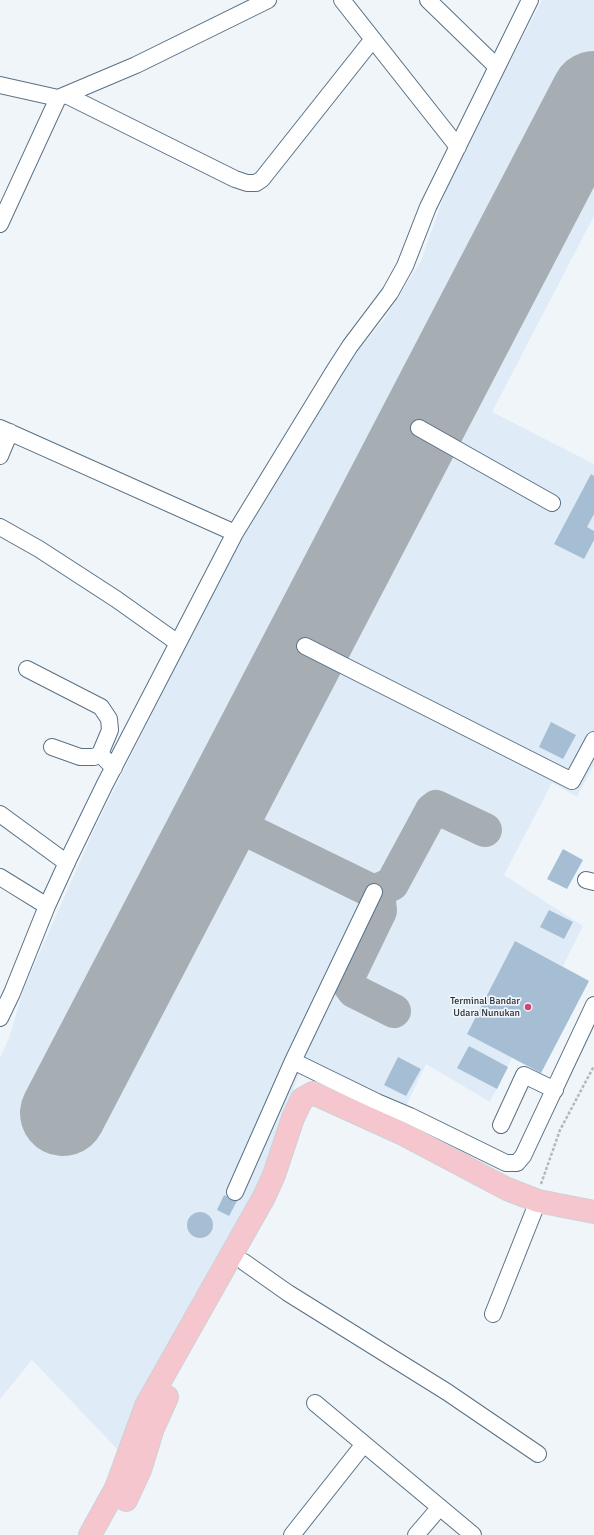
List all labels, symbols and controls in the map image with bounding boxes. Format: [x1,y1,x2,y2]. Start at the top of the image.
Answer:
place label: Terminal Bandar Udara Nunukan [450,995,520,1018]
marker: Terminal Bandar Udara Nunukan [523,1002,533,1012]

